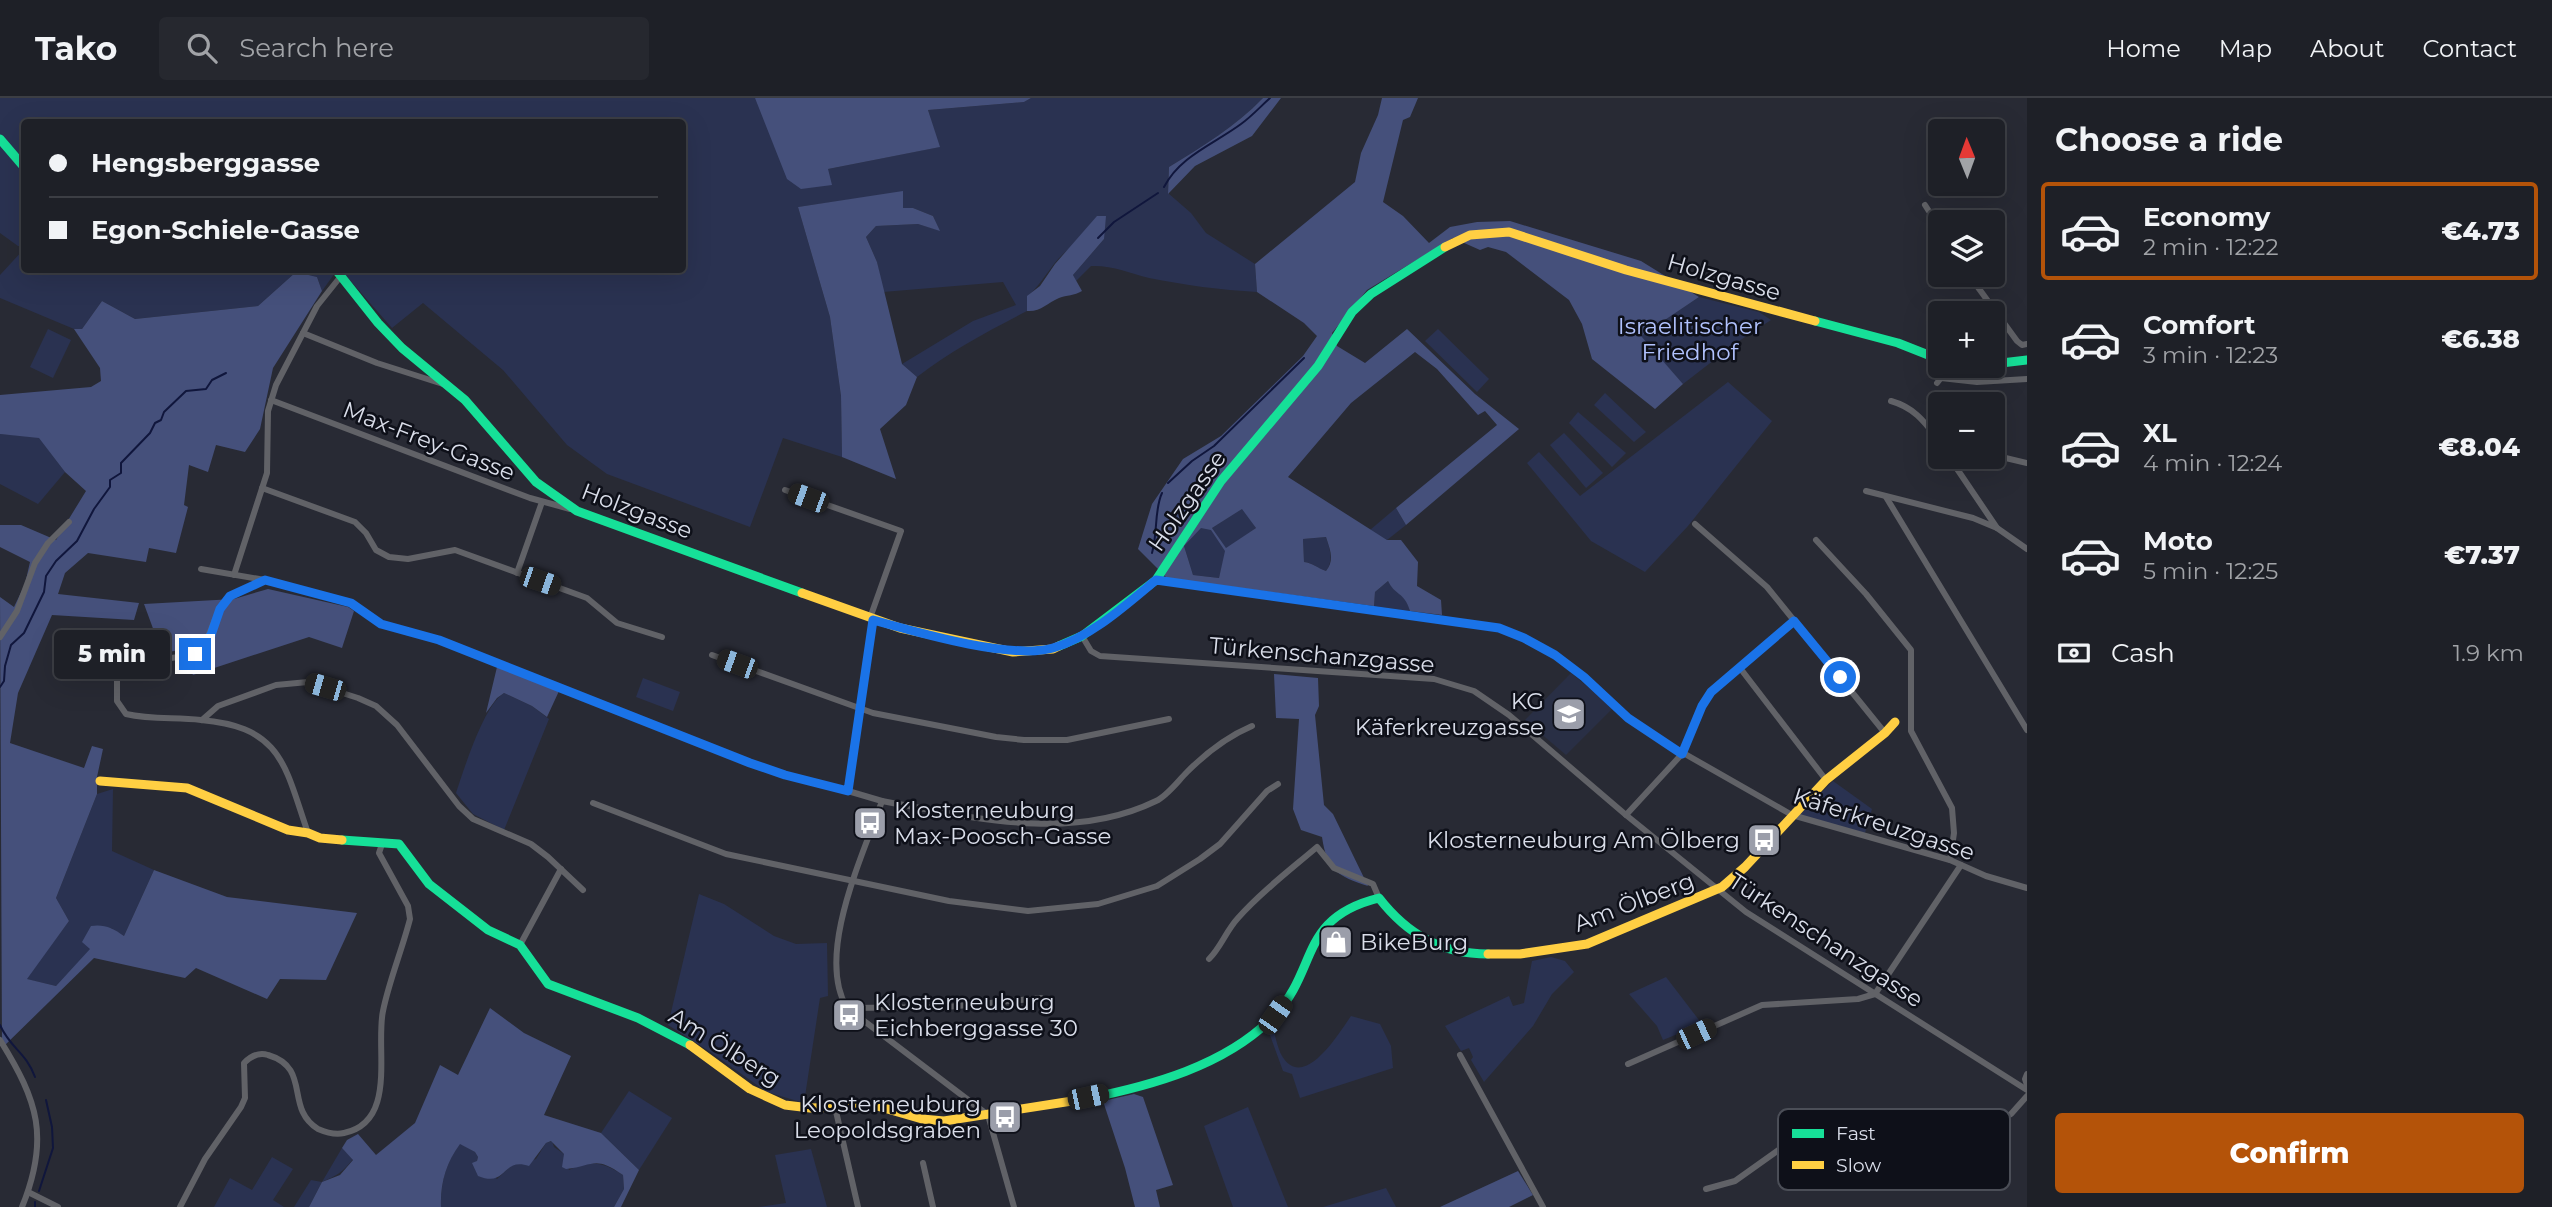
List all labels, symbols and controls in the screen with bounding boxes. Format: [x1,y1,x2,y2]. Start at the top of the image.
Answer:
search box [159,17,649,80]
text: Tako [35,28,117,68]
icon: search [183,29,221,67]
text: Search here [239,32,394,64]
text: Home [2106,34,2181,63]
text: Map [2219,34,2272,63]
text: About [2310,34,2384,63]
text: Contact [2422,34,2517,63]
north arrow [1928,119,2006,196]
map controls [1928,119,2005,469]
text: Choose a ride [2055,120,2283,159]
text: Hengsberggasse [91,147,320,179]
icon: car [2059,200,2122,263]
text: Economy [2143,201,2270,233]
button: layers [1928,210,2005,287]
text: Egon-Schiele-Gasse [91,214,360,246]
text: €4.73 [2441,215,2520,247]
text: 2 min · 12:22 [2143,233,2278,261]
street label: Holzgasse [1664,247,1784,307]
button: + [1928,301,2005,378]
icon: car [2059,308,2122,371]
text: Comfort [2143,309,2255,341]
park label: Israelitischer Friedhof [1618,312,1762,366]
text: €6.38 [2441,323,2520,355]
text: 3 min · 12:23 [2143,341,2278,369]
button: − [1928,392,2005,469]
street label: Max-Frey-Gasse [339,395,519,487]
icon: car [2059,416,2122,479]
text: XL [2143,417,2177,449]
text: €8.04 [2438,431,2520,463]
street label: Holzgasse [1142,445,1232,557]
text: 4 min · 12:24 [2143,449,2282,477]
street label: Holzgasse [578,477,696,545]
car [785,481,832,515]
icon: car [2059,524,2122,587]
text: Moto [2143,525,2213,557]
text: €7.37 [2444,539,2520,571]
text: 5 min · 12:25 [2143,557,2278,585]
car [517,564,564,598]
callout: 5 min [55,630,170,678]
street label: Türkenschanzgasse [1208,631,1436,679]
icon: cash [2055,634,2093,672]
text: Cash [2111,637,2175,669]
route end [179,638,211,670]
text: 1.9 km [2453,639,2524,667]
text: 5 min [78,640,146,668]
car [714,647,761,681]
route start [1824,661,1856,693]
car [302,671,349,703]
place label: KG Käferkreuzgasse [1355,687,1544,741]
school or university icon: KG Käferkreuzgasse [1550,695,1588,733]
street label: Käferkreuzgasse [1790,781,1978,867]
place label: Klosterneuburg Max-Poosch-Gasse [894,796,1111,850]
bus stop icon: Klosterneuburg Max-Poosch-Gasse [851,804,889,842]
bus stop icon: Klosterneuburg Am Ölberg [1745,821,1783,859]
place label: Klosterneuburg Am Ölberg [1427,826,1740,854]
street label: Am Ölberg [1570,866,1698,938]
street label: Türkenschanzgasse [1724,867,1928,1013]
shop icon: BikeBurg [1317,923,1355,961]
place label: BikeBurg [1360,928,1468,956]
place label: Klosterneuburg Eichberggasse 30 [874,988,1078,1042]
car [1255,992,1296,1038]
bus stop icon: Klosterneuburg Eichberggasse 30 [830,996,868,1034]
street label: Am Ölberg [664,1002,786,1092]
car [1673,1016,1720,1052]
car [1066,1082,1111,1112]
place label: Klosterneuburg Leopoldsgraben [794,1090,981,1144]
bus stop icon: Klosterneuburg Leopoldsgraben [986,1098,1024,1136]
legend [1778,1109,2010,1190]
button: Confirm [2055,1113,2524,1193]
text: Fast [1836,1122,1876,1145]
text: Slow [1836,1154,1881,1177]

